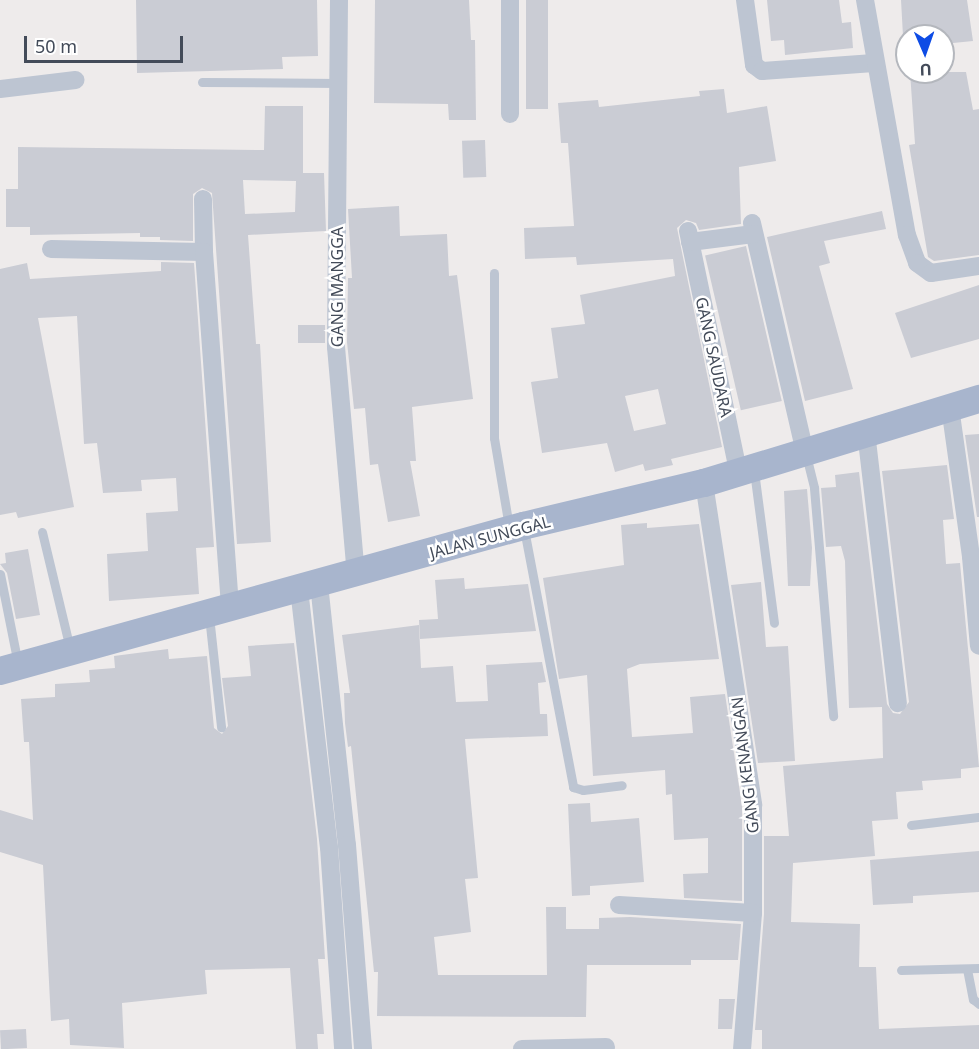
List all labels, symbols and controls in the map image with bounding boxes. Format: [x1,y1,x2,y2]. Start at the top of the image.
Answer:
scale bar [27,24,186,62]
north arrow [895,24,955,84]
text: 50 m [35,34,77,58]
text: U [919,59,932,81]
street label: GANG MANGGA [327,227,347,347]
street label: GANG SAUDARA [692,295,736,419]
street label: JALAN SUNGGAL [428,512,552,562]
street label: GANG KENANGAN [727,696,763,834]

